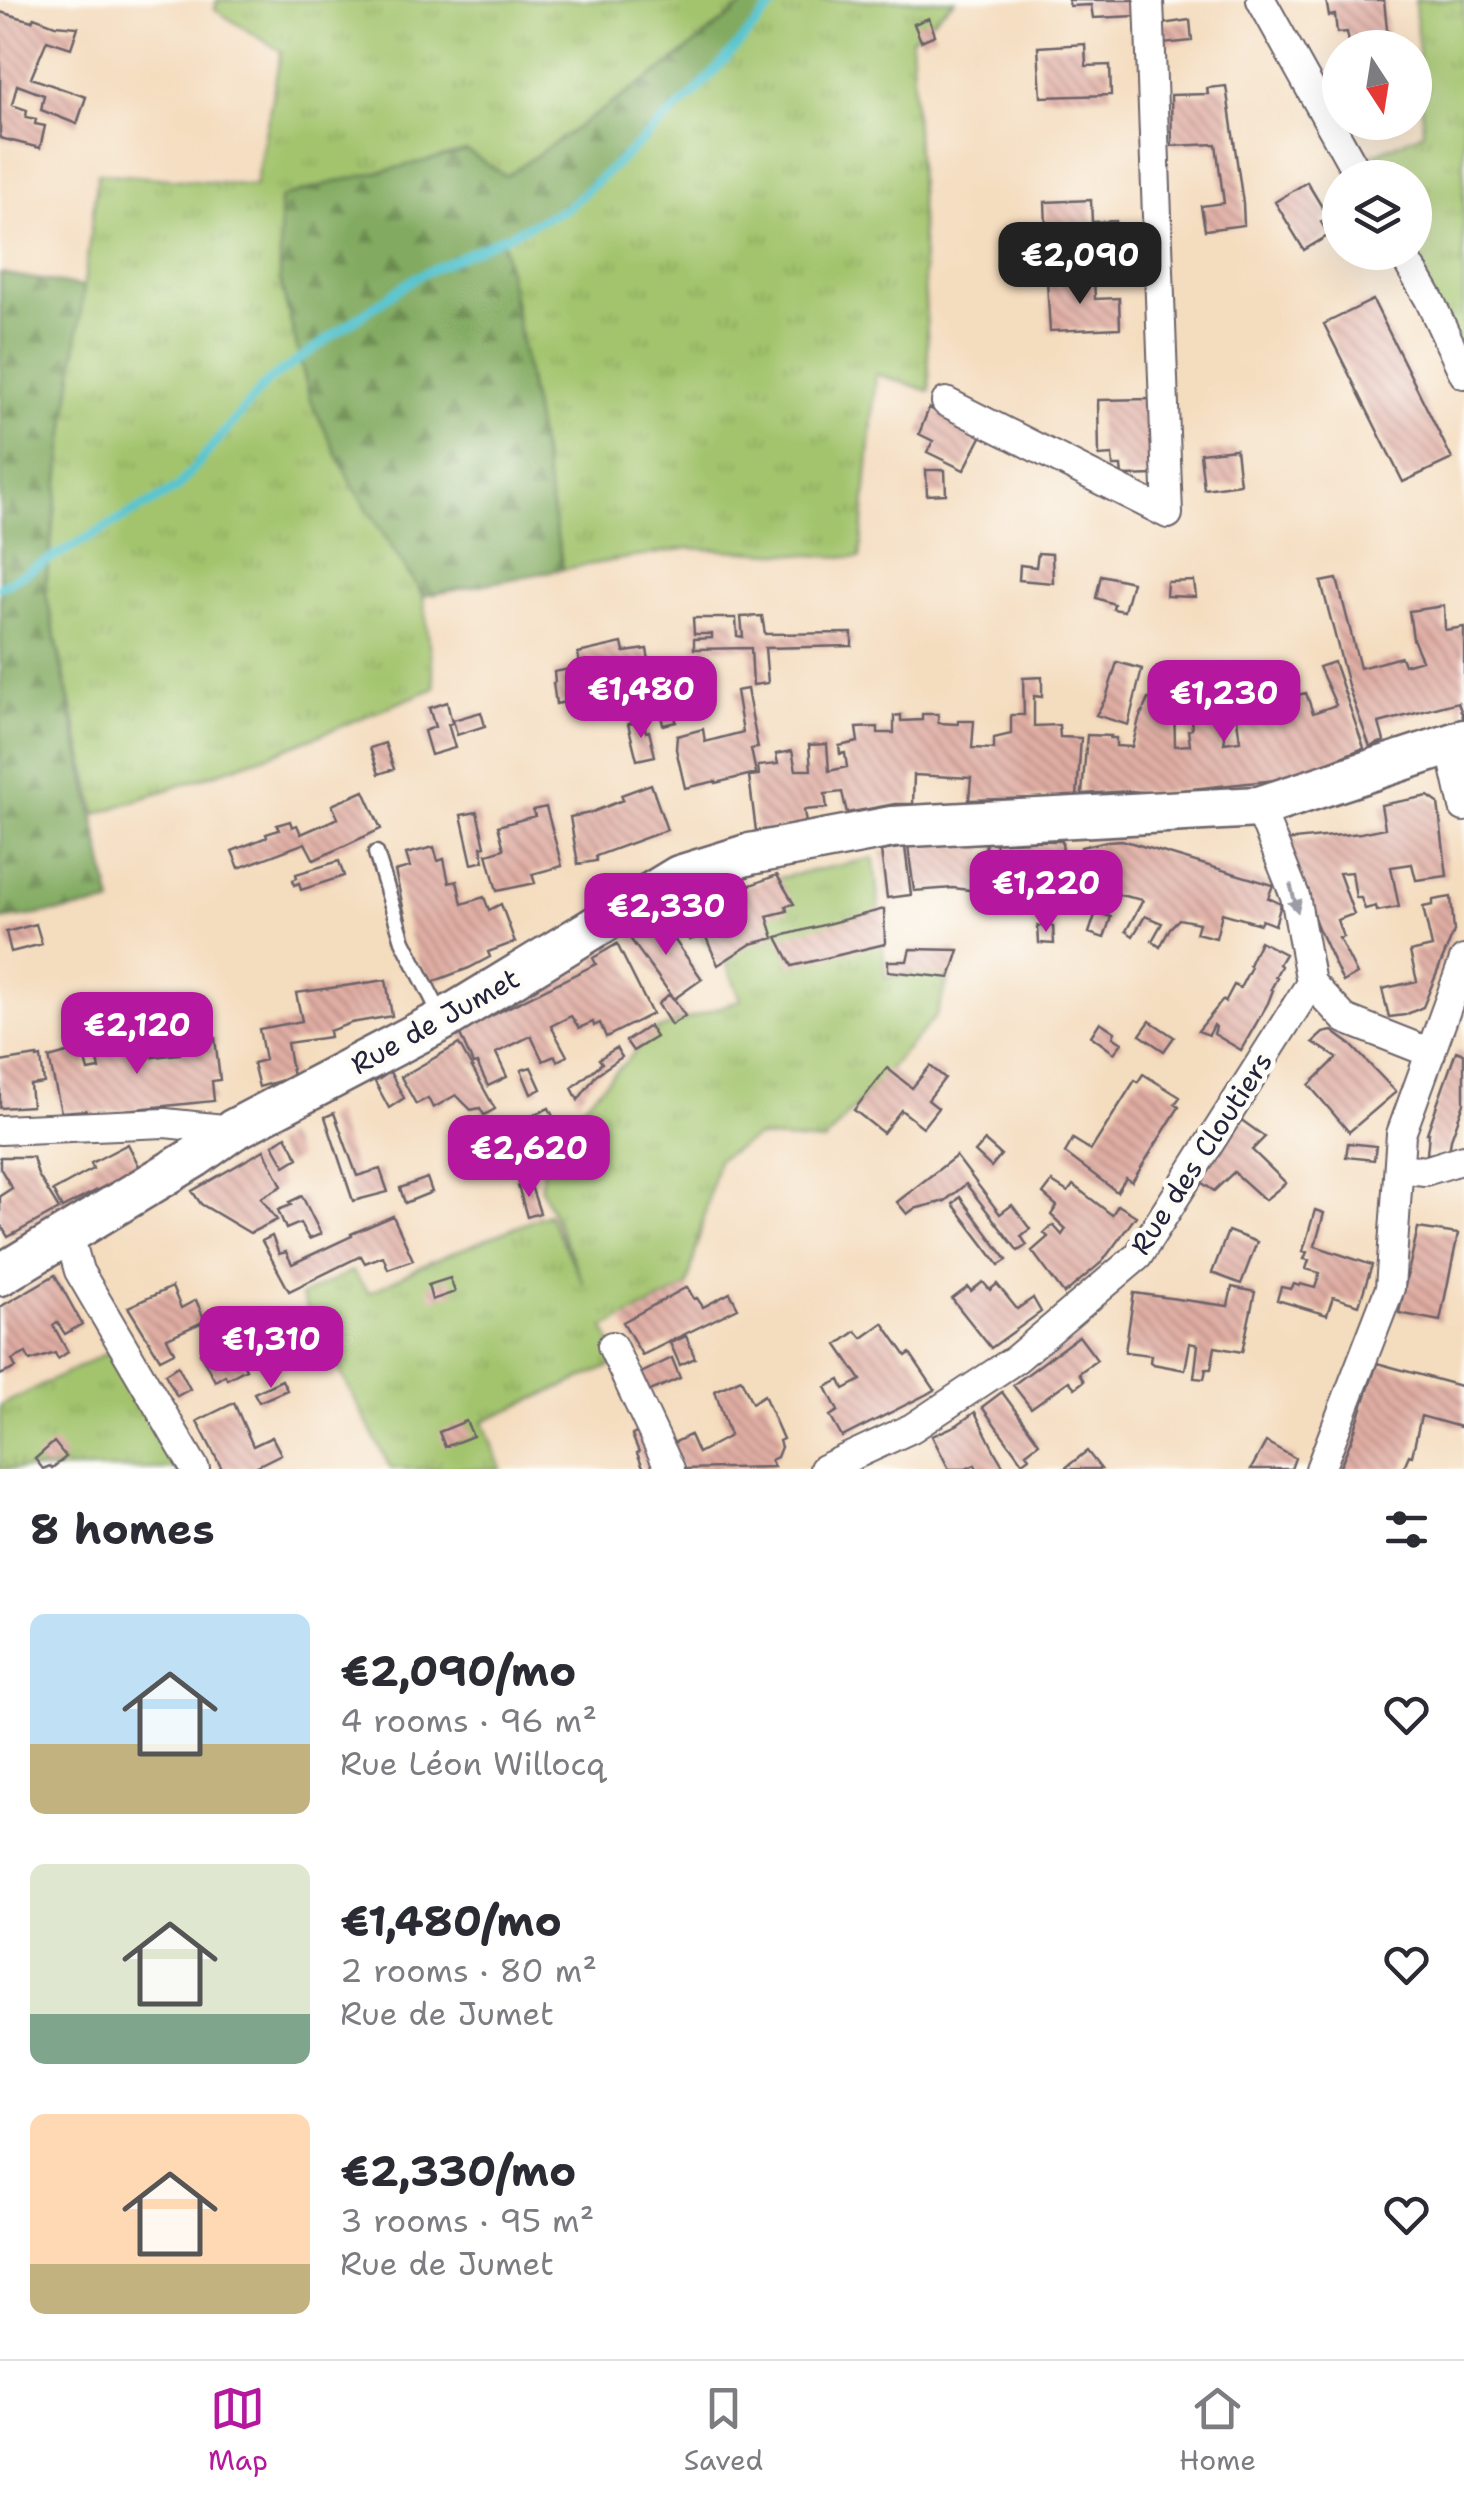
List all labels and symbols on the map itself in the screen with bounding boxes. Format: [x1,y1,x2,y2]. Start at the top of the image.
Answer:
north arrow [1322,30,1432,140]
pin: €2,090 [999,222,1161,307]
pin: €1,480 [560,656,722,741]
pin: €1,230 [1143,660,1305,745]
pin: €1,220 [965,850,1127,935]
pin: €2,330 [585,873,747,958]
one-way arrow [1287,883,1302,913]
street label: Rue de Jumet [344,959,526,1083]
pin: €2,120 [56,992,218,1077]
street label: Rue des Cloutiers [1121,1044,1281,1262]
pin: €2,620 [448,1115,610,1200]
pin: €1,310 [190,1306,352,1391]

